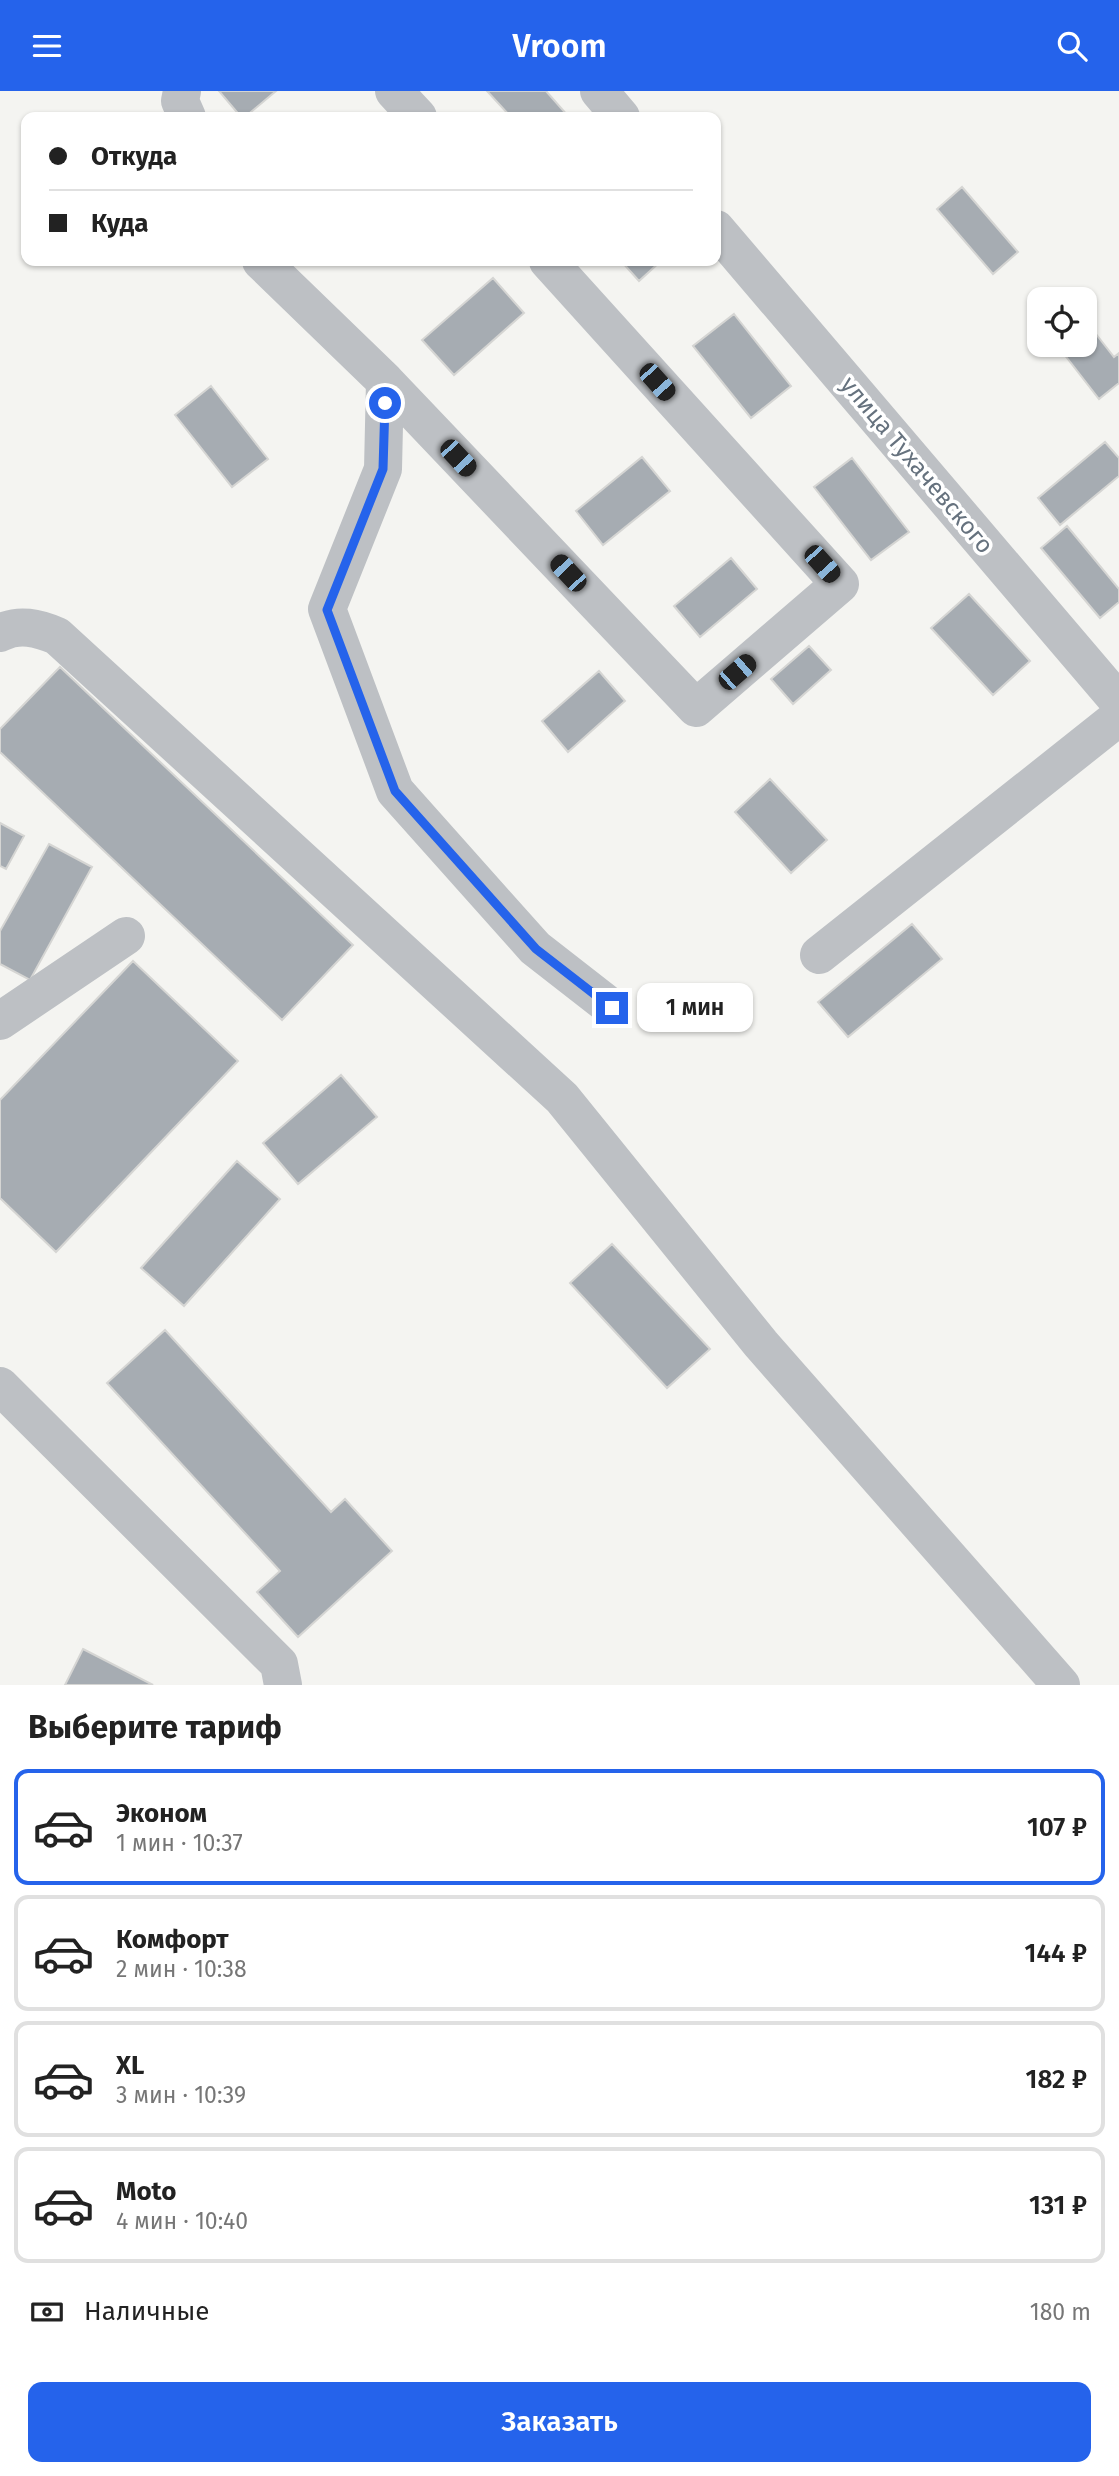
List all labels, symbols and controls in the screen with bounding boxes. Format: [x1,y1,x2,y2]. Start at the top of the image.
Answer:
icon: menu [28,27,66,65]
text: Vroom [512,27,607,65]
icon: search [1053,27,1091,65]
text: Откуда [91,141,177,172]
text: Куда [91,208,149,239]
map controls [1027,287,1097,357]
button: locate [1027,287,1097,357]
car [636,359,679,405]
street label: улица Тухачевского [835,371,999,559]
route start [369,387,401,419]
car [436,435,481,481]
car [801,541,844,587]
car [546,550,591,596]
car [715,650,760,694]
callout: 1 мин [636,983,752,1033]
route end [596,992,628,1024]
text: 1 мин [666,993,724,1021]
text: Выберите тариф [28,1708,282,1746]
icon: car [32,1796,95,1859]
text: Эконом [116,1798,207,1829]
text: 107 ₽ [1027,1812,1087,1843]
text: 1 мин · 10:37 [116,1829,243,1857]
icon: car [32,1922,95,1985]
text: Комфорт [116,1924,229,1955]
text: 144 ₽ [1025,1938,1087,1969]
text: 2 мин · 10:38 [116,1955,247,1983]
icon: car [32,2048,95,2111]
text: XL [116,2050,144,2081]
text: 182 ₽ [1026,2064,1087,2095]
text: 3 мин · 10:39 [116,2081,246,2109]
icon: car [32,2174,95,2237]
text: Moto [116,2176,176,2207]
text: 131 ₽ [1029,2190,1087,2221]
text: 4 мин · 10:40 [116,2207,248,2235]
icon: cash [28,2293,66,2331]
text: Наличные [84,2296,209,2327]
text: 180 m [1030,2298,1091,2326]
button: Заказать [28,2382,1091,2462]

